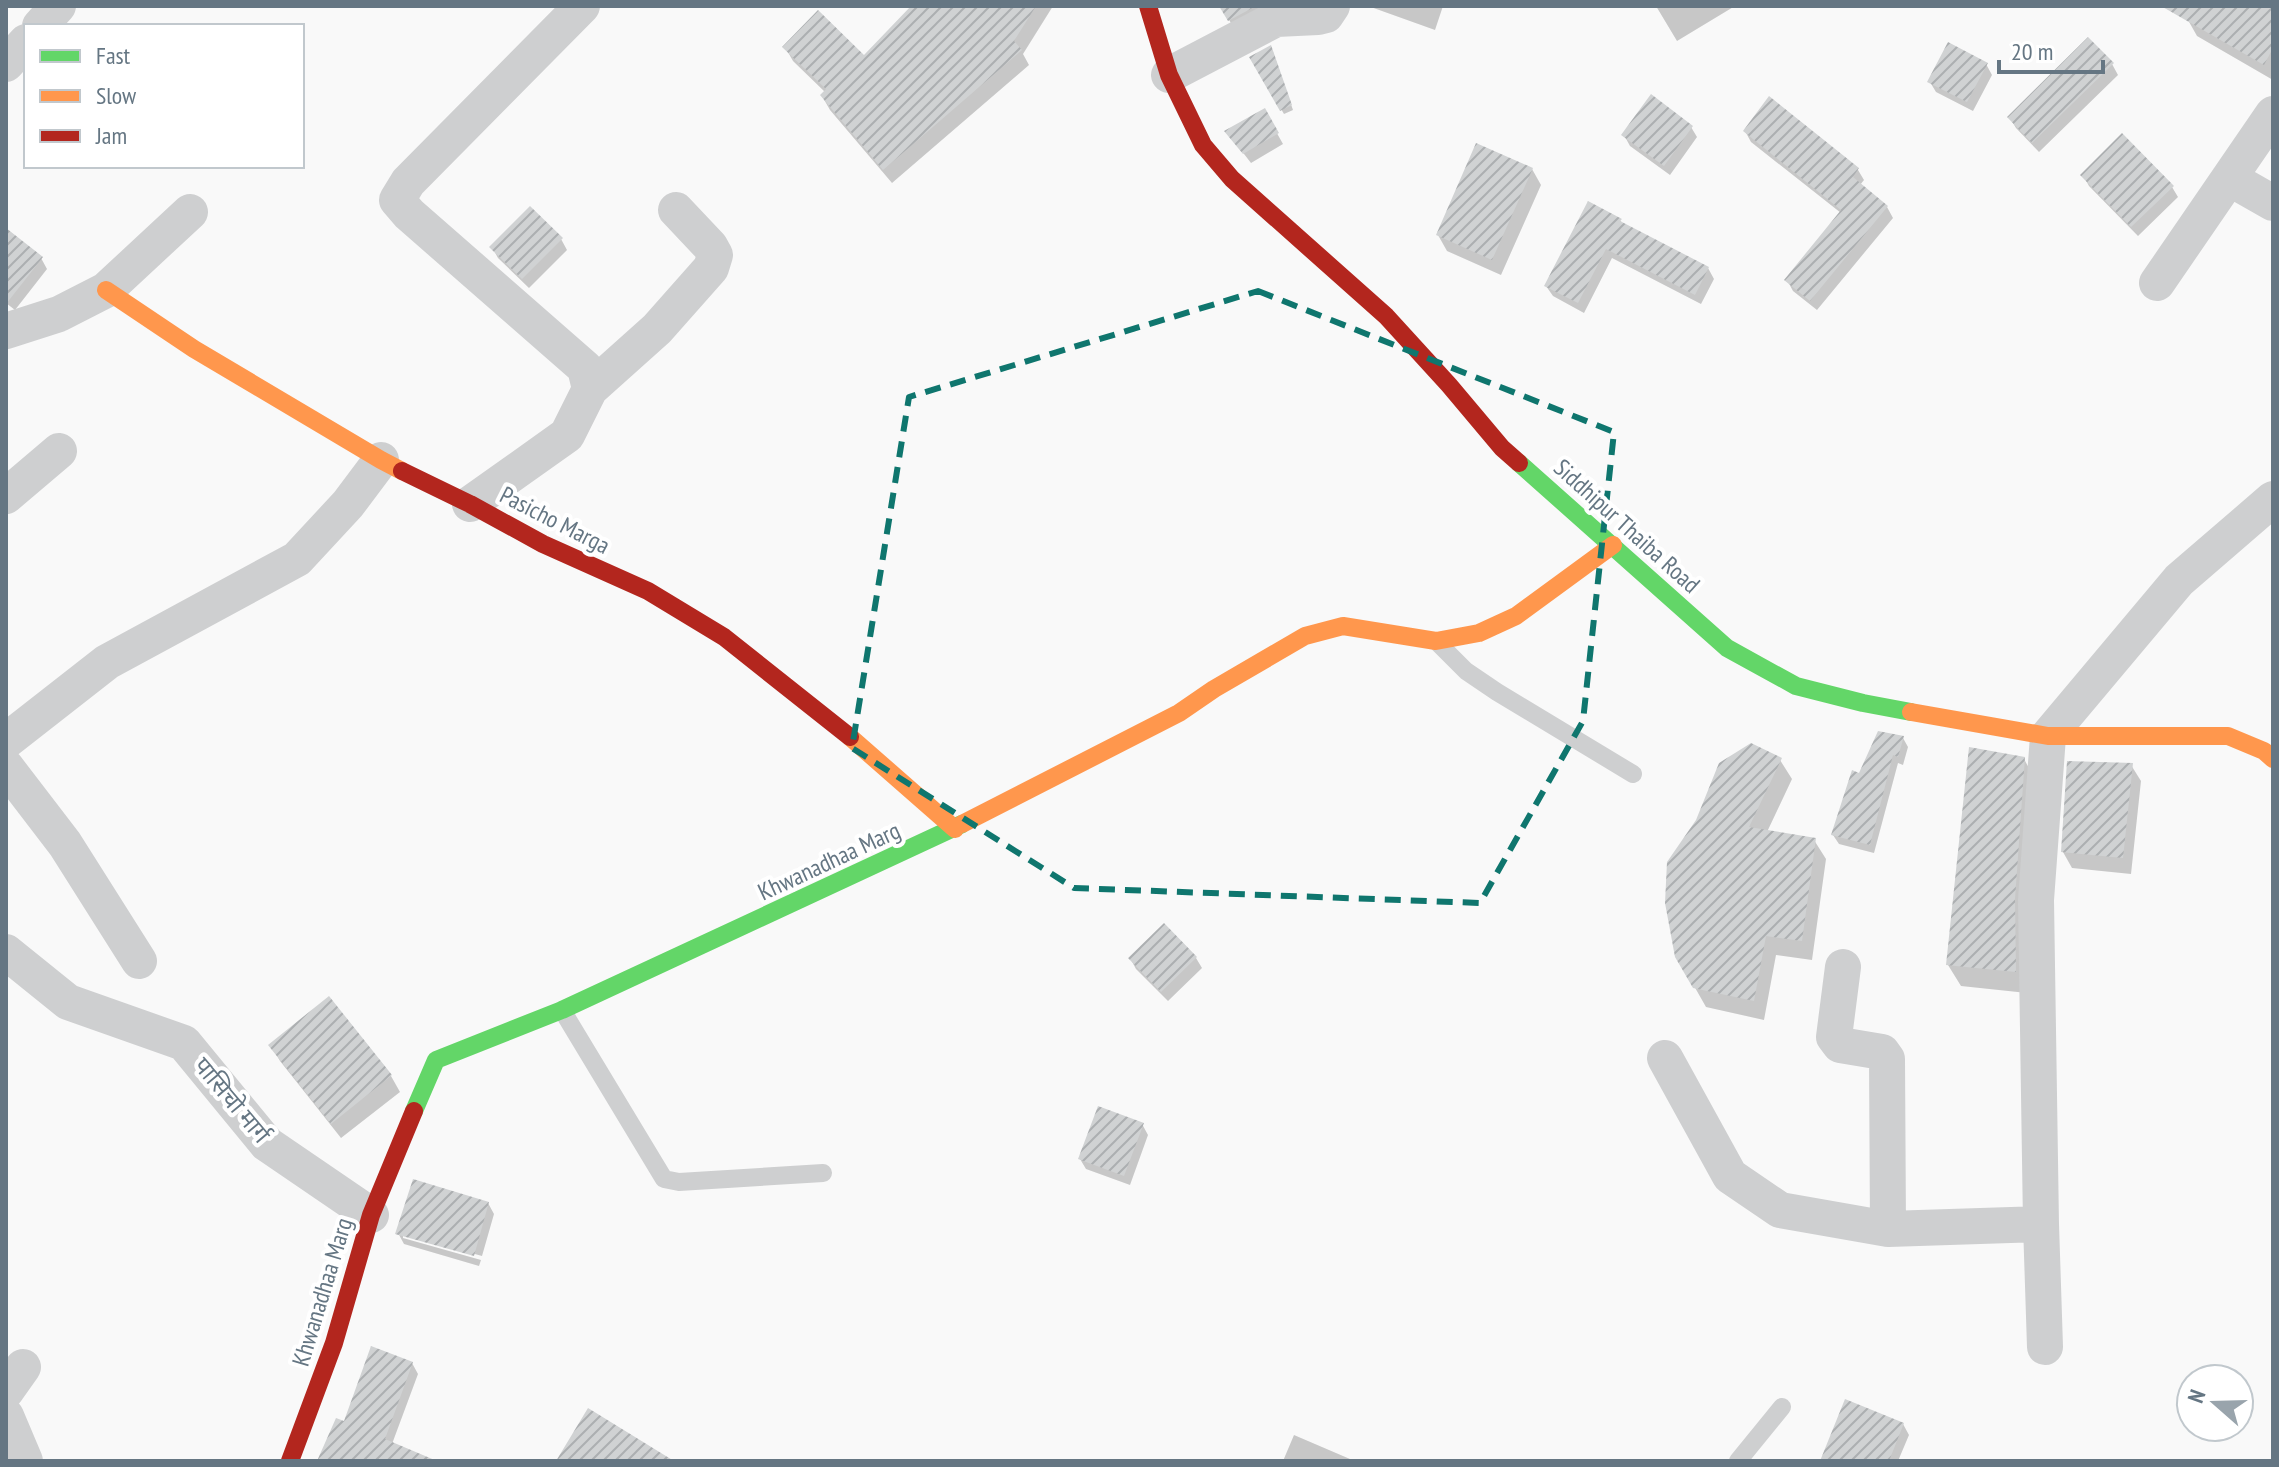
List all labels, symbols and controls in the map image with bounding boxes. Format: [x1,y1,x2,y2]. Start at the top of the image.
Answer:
legend [24,24,304,168]
scale bar [1999,24,2103,74]
text: 20 m [2011,36,2053,67]
text: Fast [96,40,131,71]
text: Slow [96,80,137,111]
text: Jam [95,120,127,151]
street label: Siddhipur Thaiba Road [1547,452,1707,600]
street label: Pasicho Marga [495,479,615,561]
street label: Khwanadhaa Marg [753,815,905,907]
street label: पासिचो मार्ग [187,1051,278,1150]
street label: Khwanadhaa Marg [285,1214,359,1370]
north arrow [2175,1363,2255,1443]
text: N [2181,1386,2211,1407]

